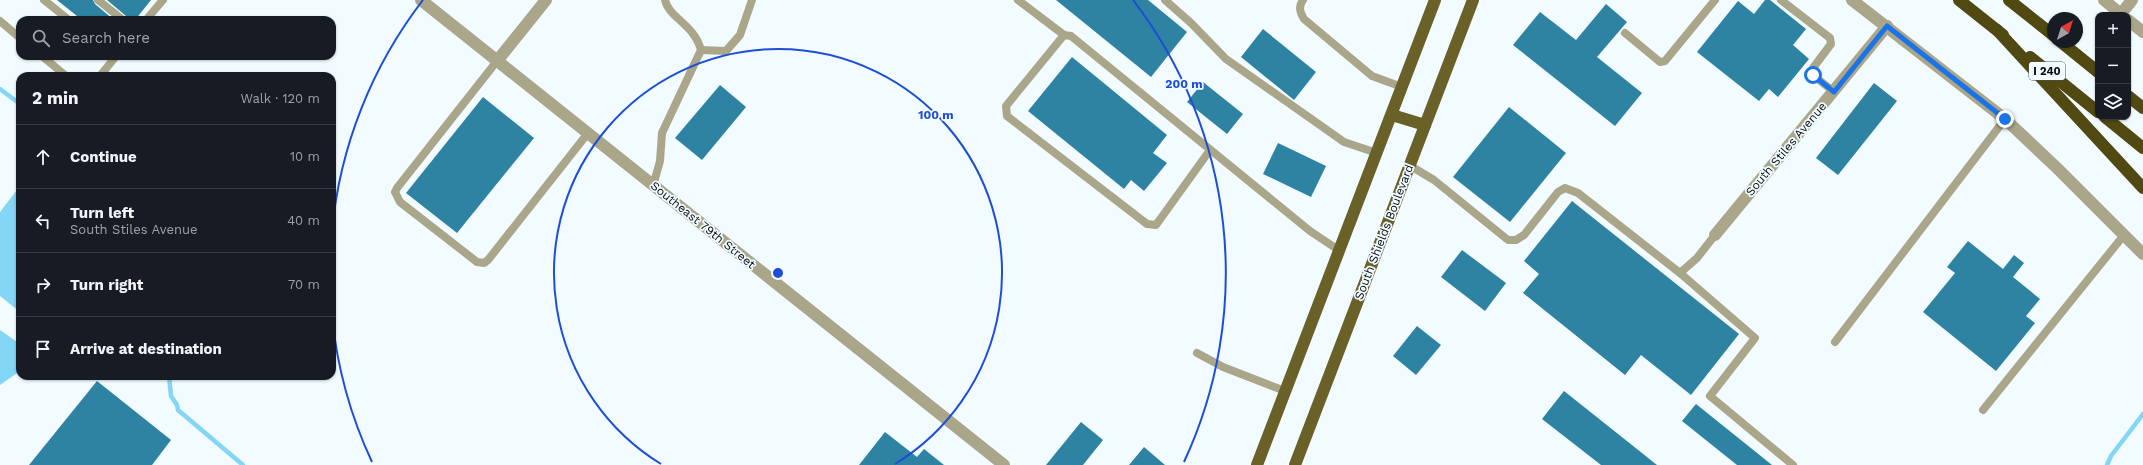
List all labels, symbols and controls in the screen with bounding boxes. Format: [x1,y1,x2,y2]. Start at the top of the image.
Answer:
north arrow [2047,12,2083,48]
map controls [2095,12,2131,120]
button: + [2095,12,2131,48]
search box [16,16,336,60]
icon: search [30,27,52,49]
text: Search here [62,29,150,47]
button: − [2095,48,2131,84]
road number: I 240 [2029,62,2065,80]
route start [1804,66,1822,84]
text: 200 m [1165,77,1203,91]
button: layers [2095,84,2131,120]
text: 2 min [32,88,78,108]
text: Walk · 120 m [241,91,320,106]
street label: South Stiles Avenue [1743,99,1829,199]
text: 100 m [918,108,954,122]
route end [1996,110,2014,128]
icon: ahead [32,146,54,168]
text: Continue [70,148,137,166]
text: 10 m [290,149,320,164]
street label: South Shields Boulevard [1352,162,1416,302]
street label: Southeast 79th Street [648,179,758,271]
text: Turn left [70,204,134,222]
icon: left [32,210,54,232]
text: 40 m [287,213,320,228]
text: South Stiles Avenue [70,222,198,237]
centre of rings [771,266,785,280]
icon: right [32,274,54,296]
text: Turn right [70,276,143,294]
text: 70 m [288,277,320,292]
icon: arrive [32,338,54,360]
text: Arrive at destination [70,340,222,358]

